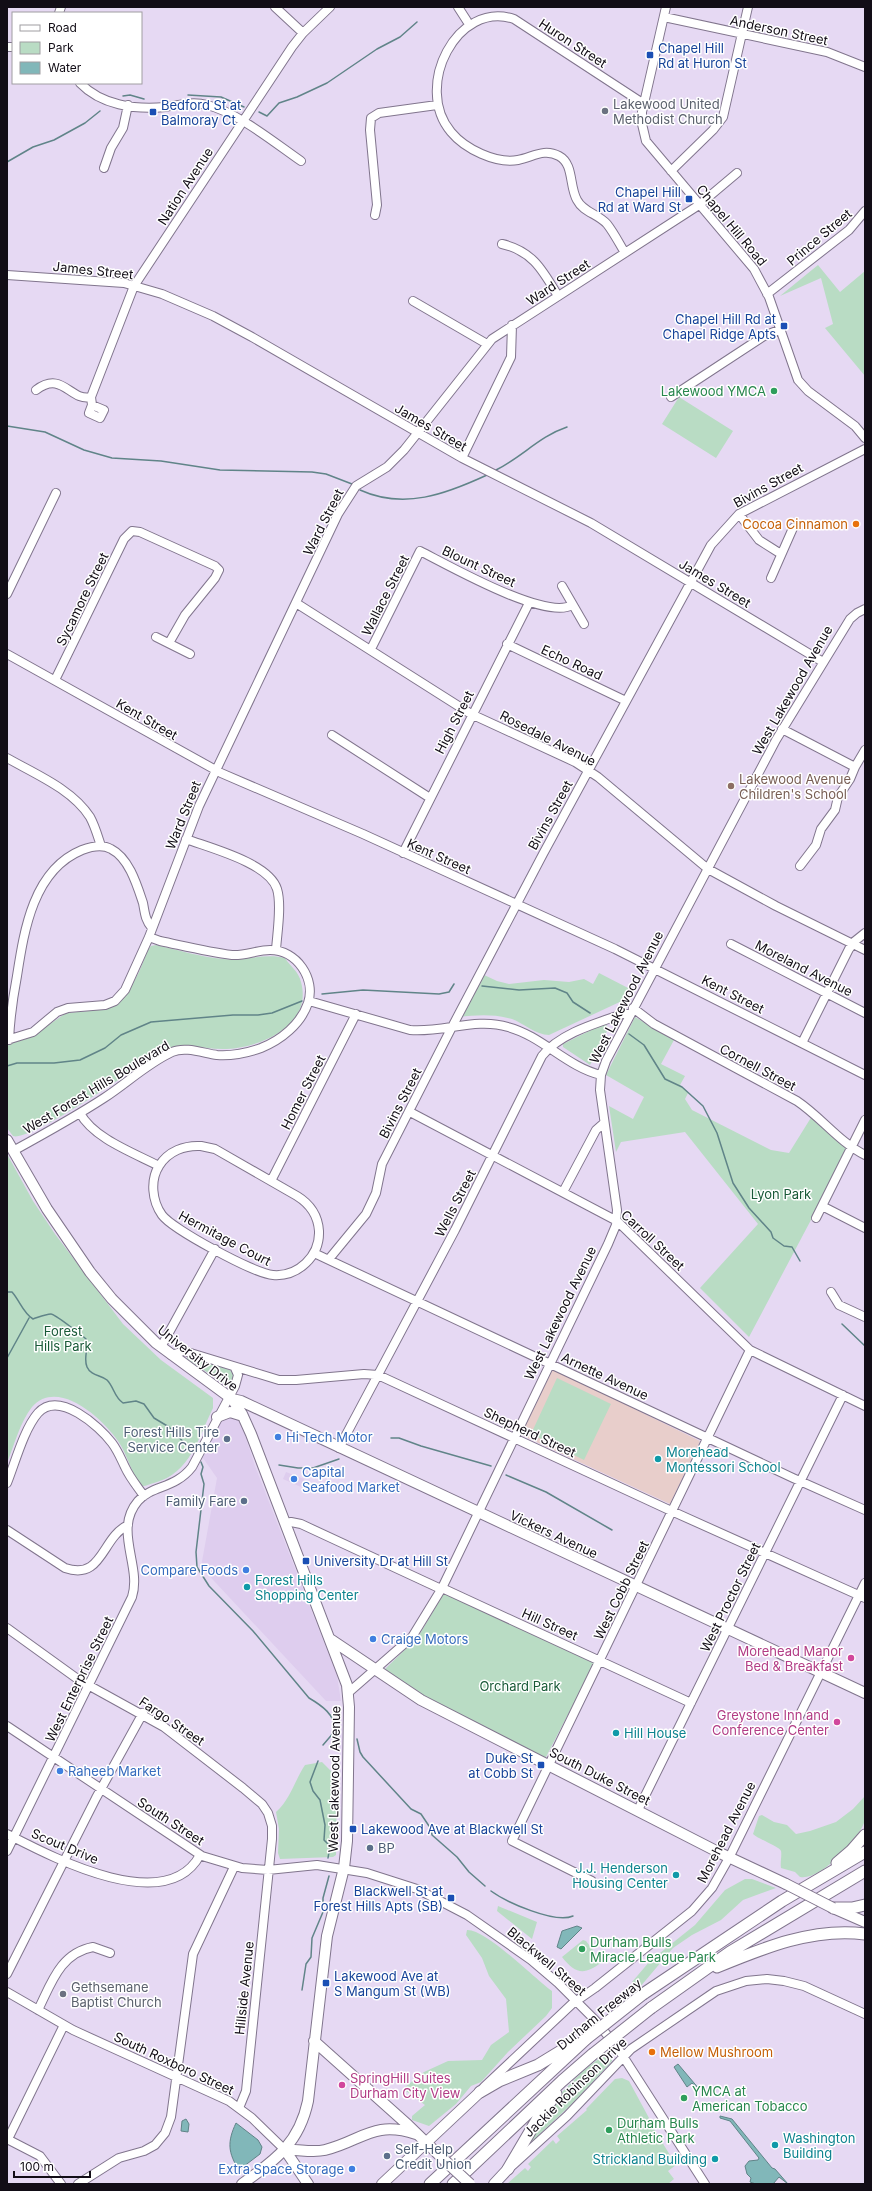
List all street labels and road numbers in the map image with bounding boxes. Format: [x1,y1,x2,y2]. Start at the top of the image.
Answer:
street label: Anderson Street [729,12,829,48]
street label: Huron Street [536,15,610,71]
street label: Nation Avenue [154,144,216,228]
street label: Chapel Hill Road [693,181,771,269]
street label: Prince Street [783,205,855,269]
street label: Ward Street [523,256,593,308]
street label: James Street [52,258,134,282]
street label: James Street [392,400,470,454]
street label: Bivins Street [730,459,806,511]
street label: Ward Street [299,486,347,558]
street label: Blount Street [440,542,518,590]
street label: Sycamore Street [52,550,112,648]
street label: Wallace Street [358,552,412,638]
street label: James Street [676,555,754,611]
street label: West Lakewood Avenue [748,623,836,757]
street label: Echo Road [539,641,605,683]
street label: High Street [431,688,477,756]
street label: Kent Street [114,695,180,743]
street label: Rosedale Avenue [497,707,599,769]
street label: Bivins Street [524,777,576,853]
street label: Ward Street [162,778,204,852]
street label: Kent Street [405,835,473,877]
street label: West Lakewood Avenue [586,928,666,1066]
street label: Moreland Avenue [753,937,855,999]
street label: Kent Street [699,971,767,1017]
street label: West Forest Hills Boulevard [20,1037,172,1137]
street label: Cornell Street [717,1040,799,1094]
street label: Homer Street [277,1052,329,1132]
street label: Bivins Street [375,1065,425,1141]
street label: Wells Street [431,1167,479,1239]
street label: Hermitage Court [176,1207,274,1269]
street label: Carroll Street [618,1207,688,1273]
street label: West Lakewood Avenue [521,1244,599,1382]
street label: University Drive [155,1322,241,1394]
street label: Arnette Avenue [559,1349,651,1403]
street label: Shepherd Street [481,1404,579,1460]
street label: Vickers Avenue [508,1507,600,1561]
street label: West Cobb Street [590,1538,652,1642]
street label: West Proctor Street [697,1540,763,1654]
street label: Hill Street [520,1605,580,1643]
street label: West Enterprise Street [42,1614,116,1744]
street label: Fargo Street [136,1693,208,1749]
street label: West Lakewood Avenue [325,1706,343,1852]
street label: South Duke Street [547,1744,653,1808]
street label: Morehead Avenue [693,1779,759,1885]
street label: South Street [135,1794,207,1848]
street label: Scout Drive [29,1825,101,1867]
street label: Blackwell Street [504,1923,590,1999]
street label: Hillside Avenue [231,1940,257,2036]
street label: Durham Freeway [553,1975,645,2053]
street label: South Roxboro Street [111,2028,237,2098]
street label: Jackie Robinson Drive [520,2034,630,2140]

